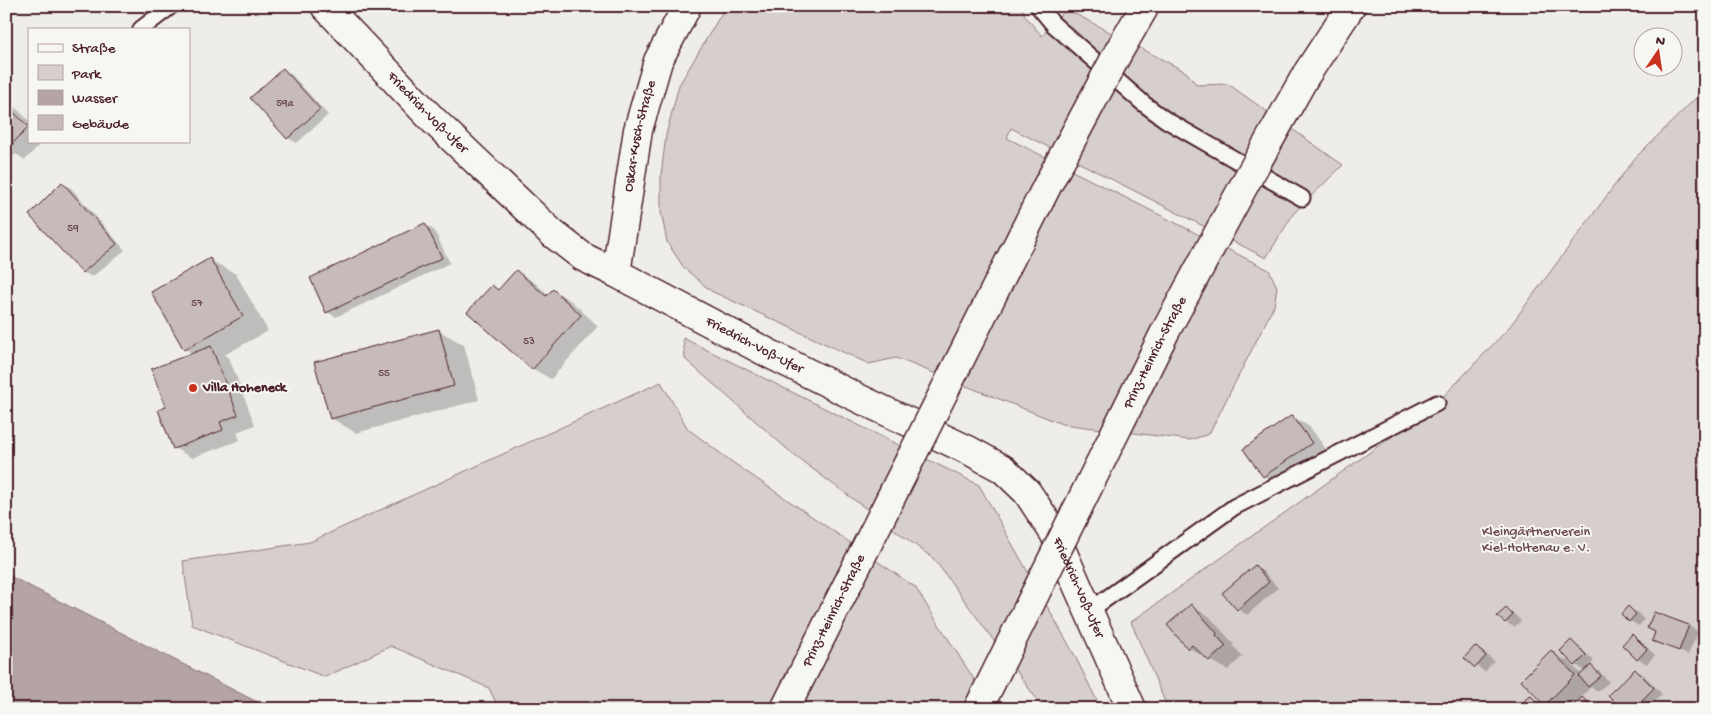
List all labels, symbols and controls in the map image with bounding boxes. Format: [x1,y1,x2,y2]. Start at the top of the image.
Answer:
legend [28,28,190,142]
north arrow [1634,28,1684,78]
text: N [1654,32,1667,51]
text: Straße [72,40,116,58]
text: Park [71,66,102,84]
street label: Friedrich-Voß-Ufer [383,68,472,158]
street label: Oskar-Kusch-Straße [620,78,661,193]
text: Wasser [72,90,119,108]
house number: 59a [276,98,295,110]
text: Gebäude [72,116,129,134]
house number: 59 [67,223,79,235]
street label: Prinz-Heinrich-Straße [1119,293,1191,412]
house number: 57 [191,298,203,310]
street label: Friedrich-Voß-Ufer [701,313,807,378]
house number: 53 [523,336,535,348]
house number: 55 [378,368,390,380]
place label: Villa Hoheneck [202,380,288,397]
marker: Villa Hoheneck [187,382,199,394]
park label: Kleingärtnerverein Kiel-Holtenau e. V. [1482,524,1590,557]
street label: Friedrich-Voß-Ufer [1048,534,1108,641]
street label: Prinz-Heinrich-Straße [799,551,870,671]

